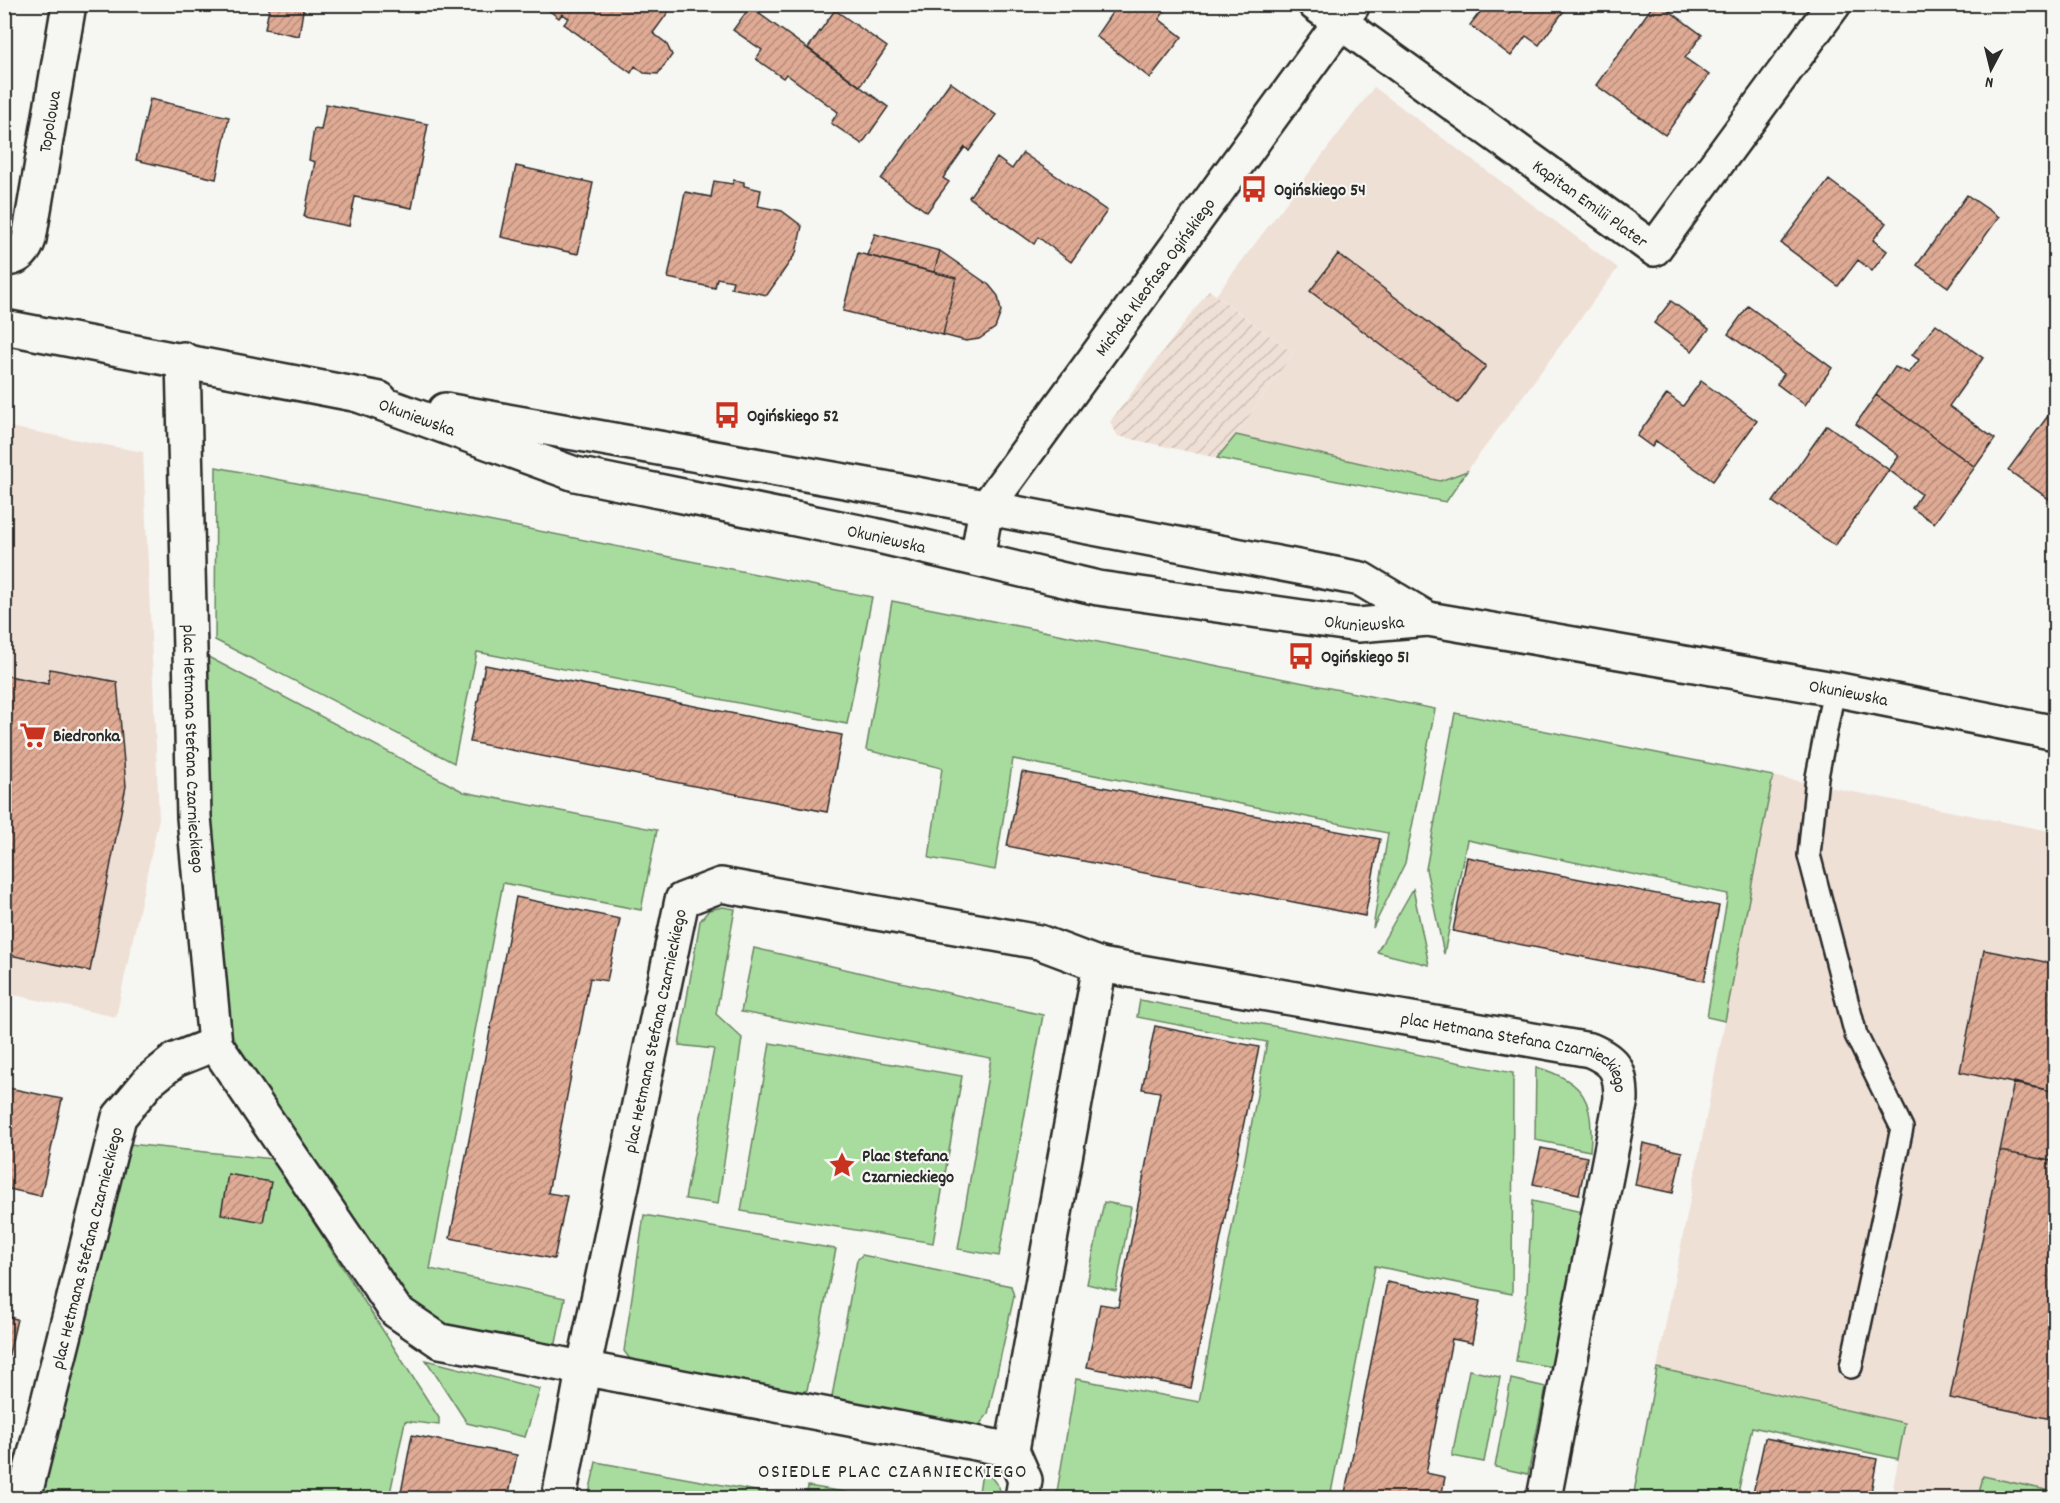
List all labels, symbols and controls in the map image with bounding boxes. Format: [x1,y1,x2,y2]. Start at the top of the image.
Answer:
north arrow [1961,39,2021,99]
text: N [1984,69,1995,93]
street label: Topolowa [34,89,69,155]
street label: Kapitan Emilii Plater [1526,155,1652,256]
bus stop icon: Ogińskiego 54 [1239,174,1269,204]
place label: Ogińskiego 54 [1274,179,1366,204]
street label: Michała Kleofasa Ogińskiego [1090,194,1223,363]
street label: Okuniewska [374,393,459,445]
bus stop icon: Ogińskiego 52 [712,400,742,430]
place label: Ogińskiego 52 [747,405,839,430]
street label: Okuniewska [844,520,928,562]
street label: Okuniewska [1322,610,1406,640]
street label: plac Hetmana Stefana Czarnieckiego [174,624,209,874]
bus stop icon: Ogińskiego 51 [1286,641,1316,671]
place label: Ogińskiego 51 [1321,646,1409,671]
street label: Okuniewska [1807,675,1890,714]
supermarket icon: Biedronka [18,720,48,750]
place label: Biedronka [53,725,121,750]
street label: plac Hetmana Stefana Czarnieckiego [619,907,695,1155]
street label: plac Hetmana Stefana Czarnieckiego [1399,1007,1631,1094]
street label: plac Hetmana Stefana Czarnieckiego [47,1125,131,1372]
place label: Plac Stefana Czarnieckiego [862,1145,954,1191]
place icon: Plac Stefana Czarnieckiego [827,1150,857,1180]
district label: OSIEDLE PLAC CZARNIECKIEGO [758,1459,1028,1487]

